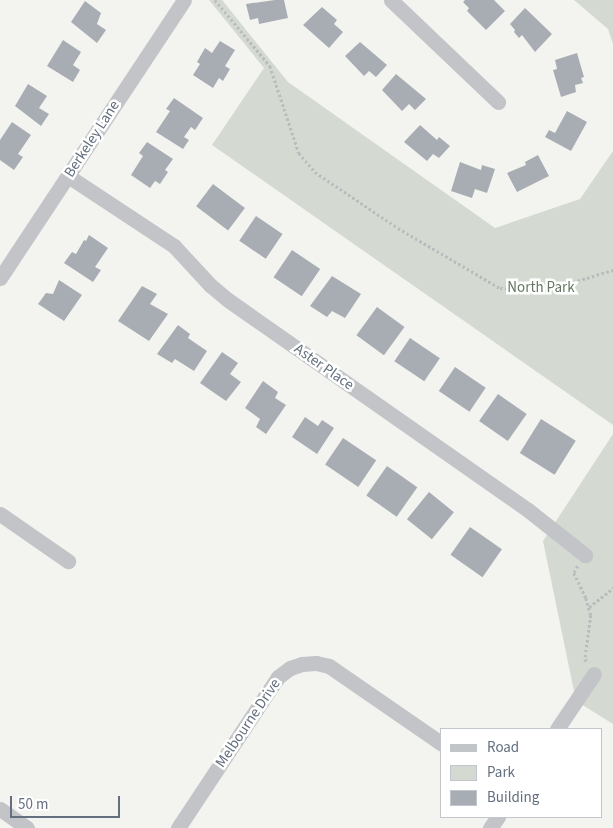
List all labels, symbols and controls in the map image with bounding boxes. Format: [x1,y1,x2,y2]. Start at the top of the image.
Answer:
street label: Berkeley Lane [61,97,123,181]
park label: North Park [507,279,575,297]
street label: Aster Place [291,340,357,394]
street label: Melbourne Drive [212,675,284,771]
legend [440,728,603,818]
text: Road [487,737,519,758]
text: Park [487,762,515,783]
scale bar [12,786,122,818]
text: Building [487,787,539,808]
text: 50 m [18,794,48,815]

